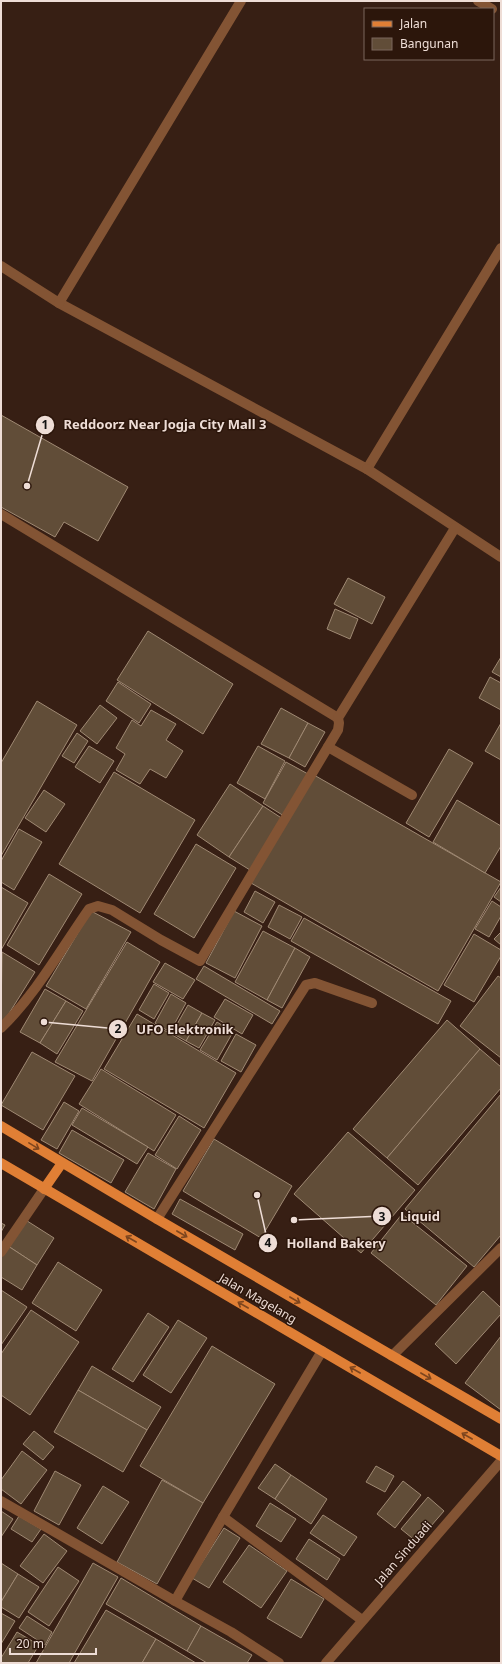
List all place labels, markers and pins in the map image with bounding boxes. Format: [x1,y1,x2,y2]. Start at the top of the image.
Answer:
callout: Reddoorz Near Jogja City Mall 3 [35,412,274,437]
callout: UFO Elektronik [108,1017,241,1042]
callout: Liquid [372,1204,448,1229]
callout: Holland Bakery [258,1231,393,1256]

